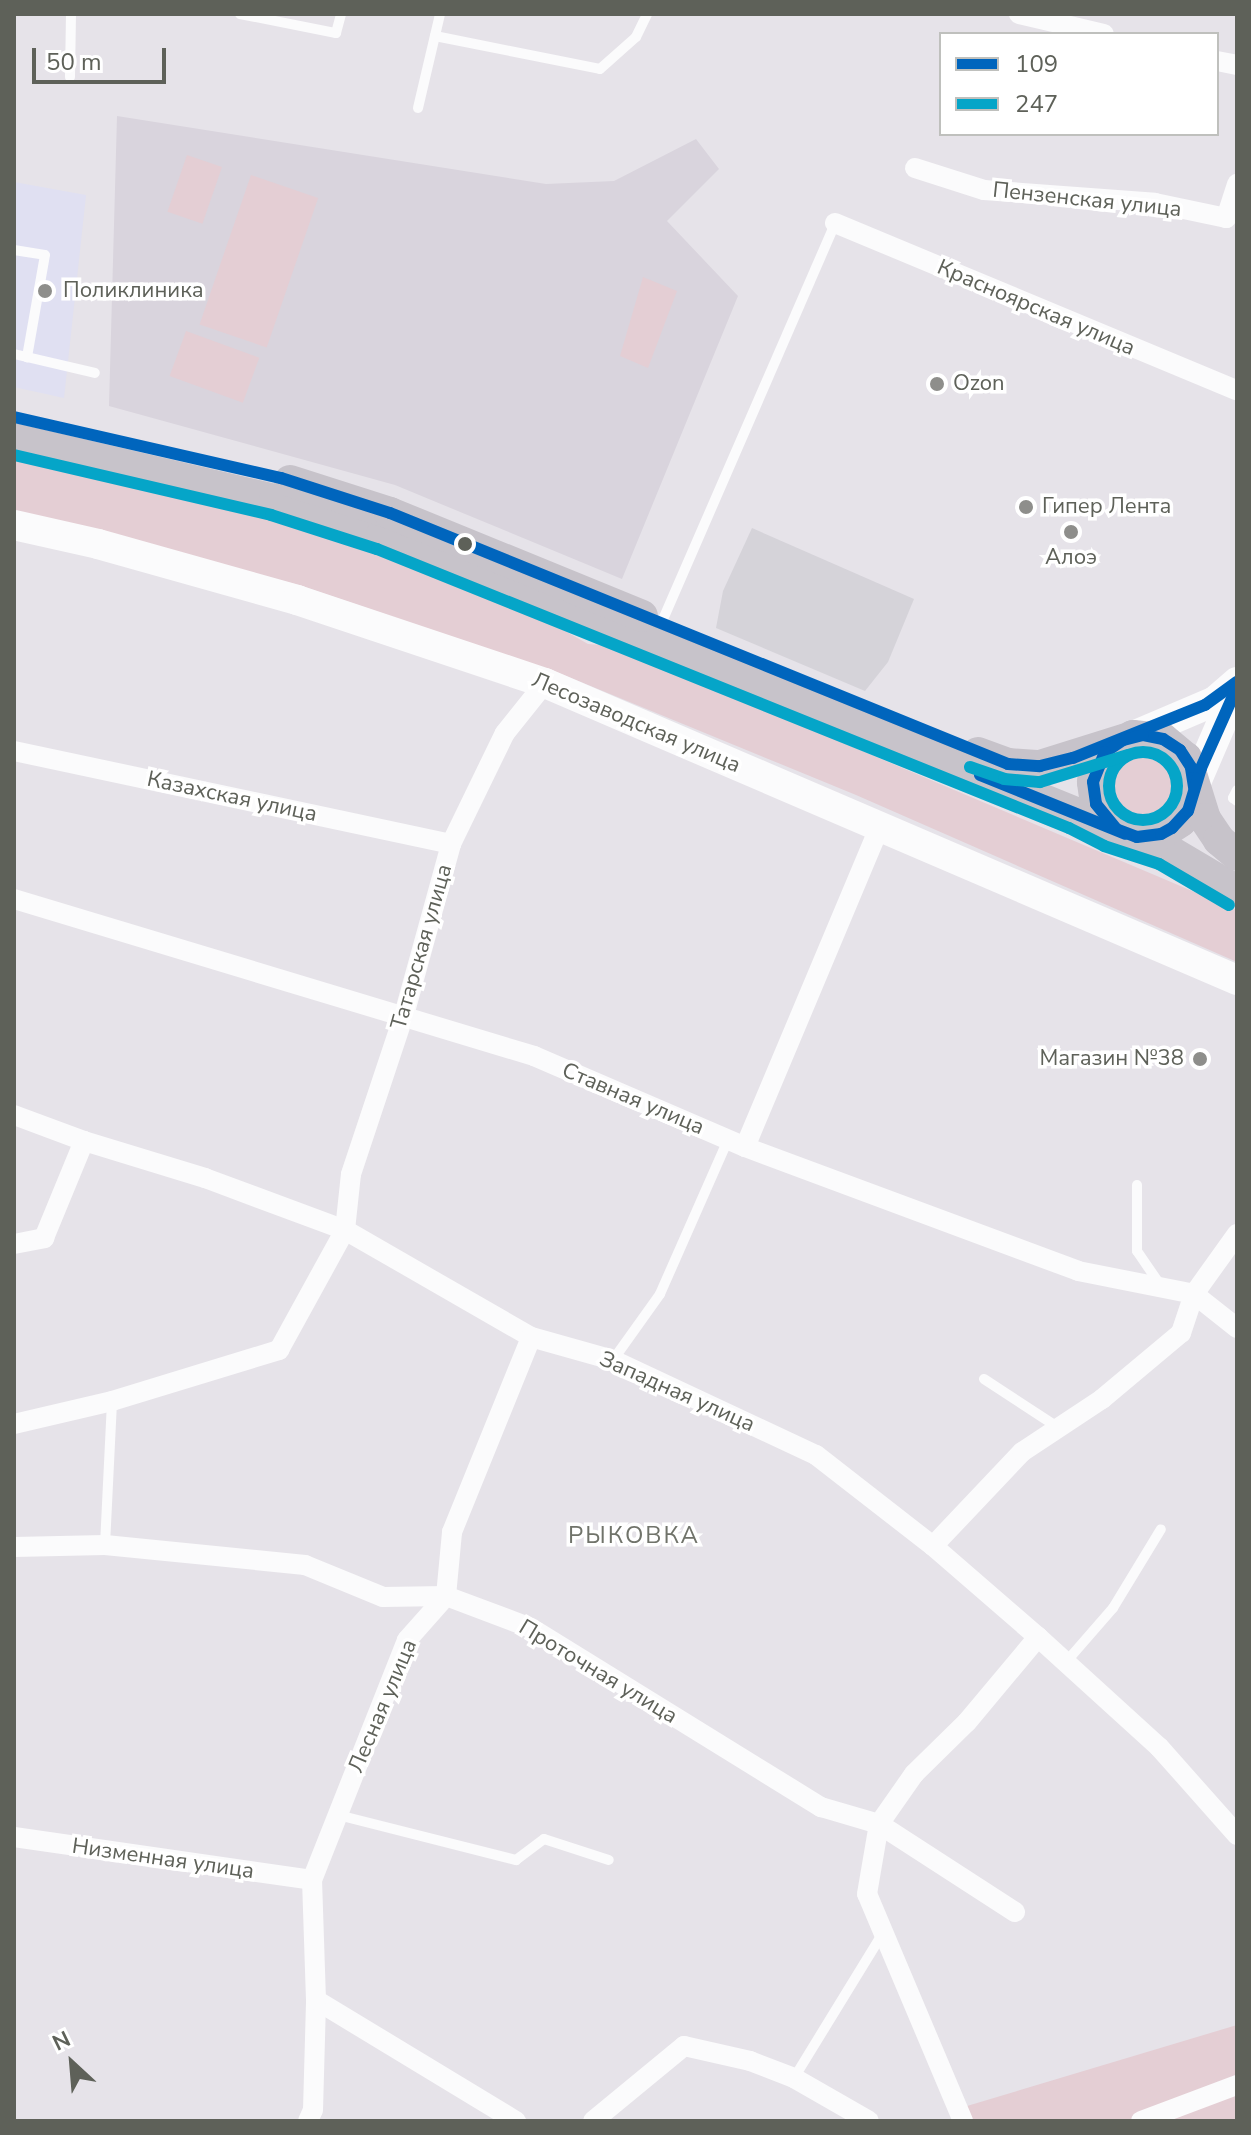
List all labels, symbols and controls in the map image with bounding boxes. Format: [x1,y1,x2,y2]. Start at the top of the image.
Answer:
scale bar [36,32,170,82]
legend [939,32,1219,136]
text: 50 m [46,46,102,78]
text: 109 [1015,48,1058,80]
text: 247 [1015,88,1058,120]
street label: Пензенская улица [991,177,1183,223]
street label: Красноярская улица [933,254,1139,362]
place label: Поликлиника [63,278,204,304]
marker: Поликлиника [34,280,56,302]
place label: Ozon [953,371,1005,397]
marker: Ozon [928,375,946,393]
place label: Гипер Лента [1042,494,1171,520]
marker: Гипер Лента [1017,498,1035,516]
marker: Алоэ [1062,523,1080,541]
unlabelled marker [457,536,473,552]
place label: Алоэ [1045,545,1097,571]
street label: Лесозаводская улица [528,667,744,779]
street label: Казахская улица [145,766,319,828]
street label: Татарская улица [386,861,458,1033]
place label: Магазин №38 [1039,1046,1184,1072]
marker: Магазин №38 [1191,1050,1209,1068]
street label: Ставная улица [558,1057,708,1141]
street label: Западная улица [595,1346,759,1438]
district label: РЫКОВКА [568,1522,700,1550]
street label: Проточная улица [514,1614,682,1730]
street label: Лесная улица [343,1635,423,1777]
street label: Низменная улица [70,1833,256,1885]
north arrow [32,2023,112,2103]
text: N [48,2024,75,2059]

